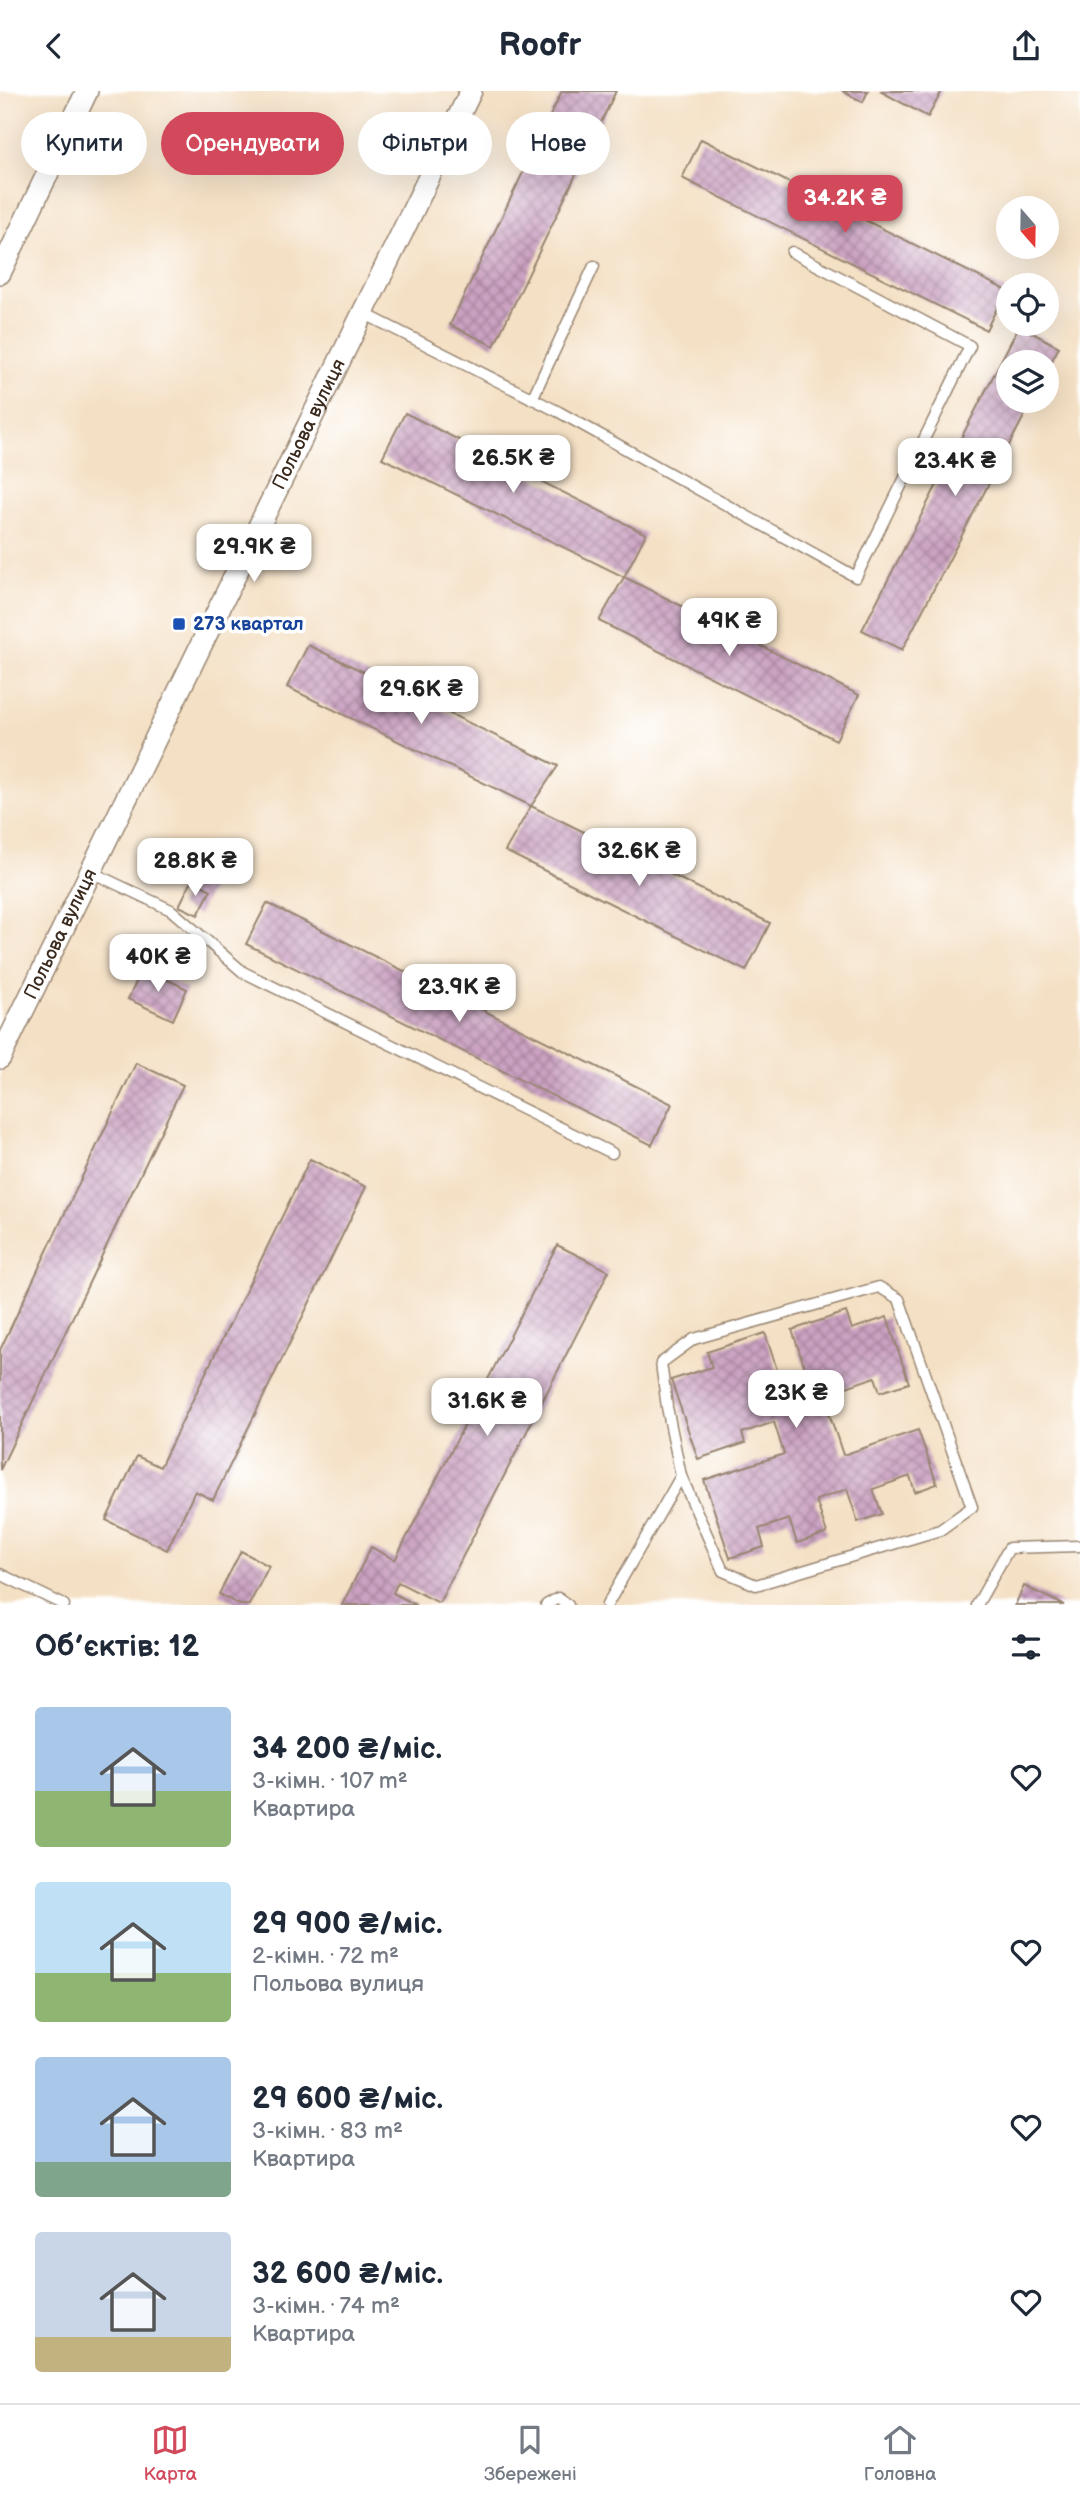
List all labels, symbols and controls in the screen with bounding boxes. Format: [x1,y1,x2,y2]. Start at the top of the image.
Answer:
text: Roofr [499,26,581,65]
icon: back [35,27,73,65]
icon: share [1007,27,1045,65]
chip: Купити [21,112,147,175]
chip: Орендувати [161,112,344,175]
chip: Фільтри [358,112,492,175]
chip: Нове [506,112,610,175]
pin: 34.2K ₴ [780,176,910,235]
text: 34.2K ₴ [803,184,887,212]
north arrow [996,196,1059,259]
map controls [996,196,1059,413]
button: locate [996,273,1059,336]
button: layers [996,350,1059,413]
street label: Польова вулиця [267,355,350,493]
pin: 26.5K ₴ [448,435,578,495]
pin: 23.4K ₴ [890,439,1020,498]
text: 26.5K ₴ [471,444,555,472]
text: 23.4K ₴ [914,447,996,475]
pin: 29.9K ₴ [189,525,319,584]
text: 29.9K ₴ [213,533,295,561]
pin: 49K ₴ [680,599,778,658]
text: 49K ₴ [697,607,761,635]
place label: 273 квартал [193,613,304,636]
marker: 273 квартал [171,616,187,632]
pin: 29.6K ₴ [356,667,486,726]
text: 29.6K ₴ [379,675,463,703]
pin: 32.6K ₴ [574,829,704,888]
text: 32.6K ₴ [597,837,681,865]
pin: 28.8K ₴ [130,839,260,898]
text: 28.8K ₴ [153,847,237,875]
street label: Польова вулиця [19,865,102,1003]
pin: 40K ₴ [109,935,207,994]
text: 40K ₴ [125,943,191,971]
pin: 23.9K ₴ [394,965,524,1024]
text: 23.9K ₴ [418,973,500,1001]
pin: 23K ₴ [747,1371,845,1430]
pin: 31.6K ₴ [422,1379,552,1438]
text: 23K ₴ [764,1379,828,1407]
text: 31.6K ₴ [447,1387,527,1415]
icon: filters [1007,1628,1045,1666]
text: Об’єктів: 12 [35,1629,199,1665]
text: 34 200 ₴/міс. [252,1731,442,1767]
icon: home [91,1735,175,1819]
icon: heart [1007,1758,1045,1796]
text: 3-кімн. · 107 m² [252,1767,408,1795]
text: Квартира [252,1795,355,1823]
text: 29 900 ₴/міс. [252,1906,443,1942]
icon: home [91,1910,175,1994]
icon: heart [1007,1933,1045,1971]
text: 2-кімн. · 72 m² [252,1942,399,1970]
text: Польова вулиця [252,1970,424,1998]
text: 29 600 ₴/міс. [252,2081,443,2117]
icon: home [91,2085,175,2169]
icon: heart [1007,2108,1045,2146]
text: 3-кімн. · 83 m² [252,2117,403,2145]
text: Квартира [252,2145,355,2173]
text: 32 600 ₴/міс. [252,2256,443,2292]
icon: home [91,2260,175,2344]
icon: heart [1007,2283,1045,2321]
text: 3-кімн. · 74 m² [252,2292,400,2320]
text: Квартира [252,2320,355,2348]
tab: Карта [143,2421,197,2486]
tab: Збережені [484,2421,577,2486]
tab: Головна [864,2421,937,2486]

